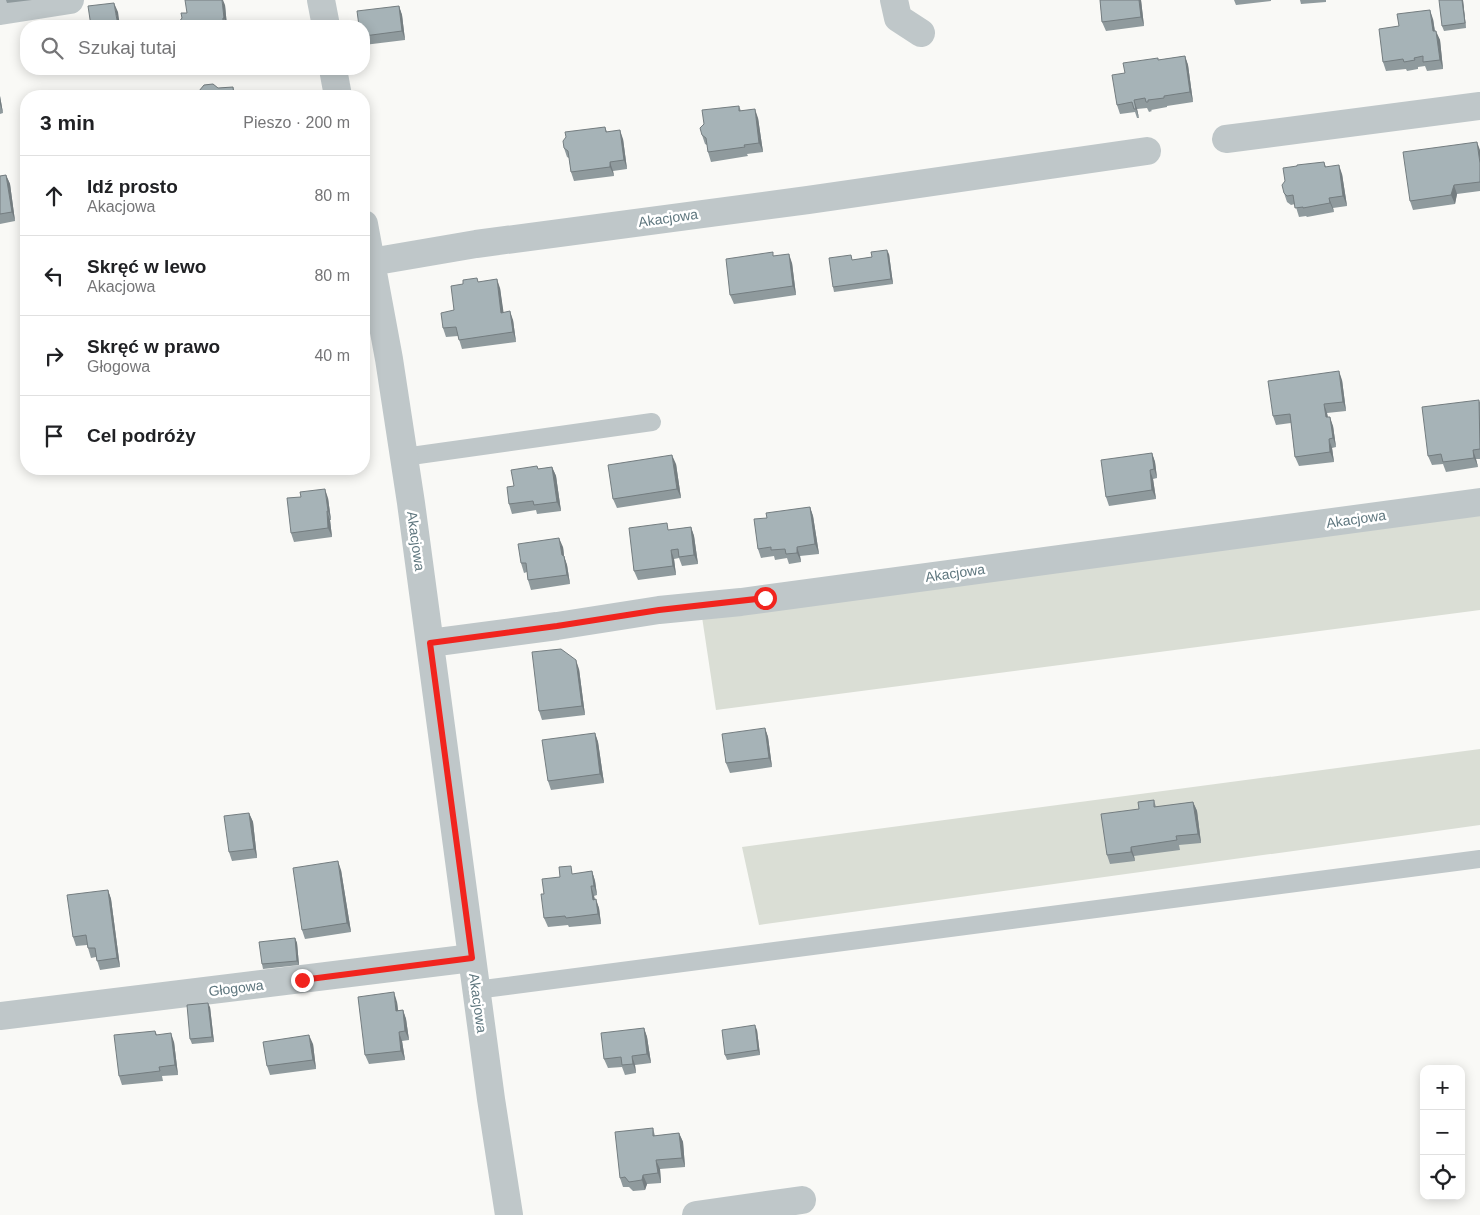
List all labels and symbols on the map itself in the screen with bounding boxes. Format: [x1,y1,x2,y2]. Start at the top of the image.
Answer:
street label: Akacjowa [637,206,699,230]
street label: Akacjowa [1325,507,1387,531]
street label: Akacjowa [404,510,428,572]
street label: Akacjowa [924,561,986,585]
route start [754,587,777,610]
route end [291,969,314,992]
street label: Akacjowa [466,972,490,1034]
street label: Głogowa [208,977,265,999]

